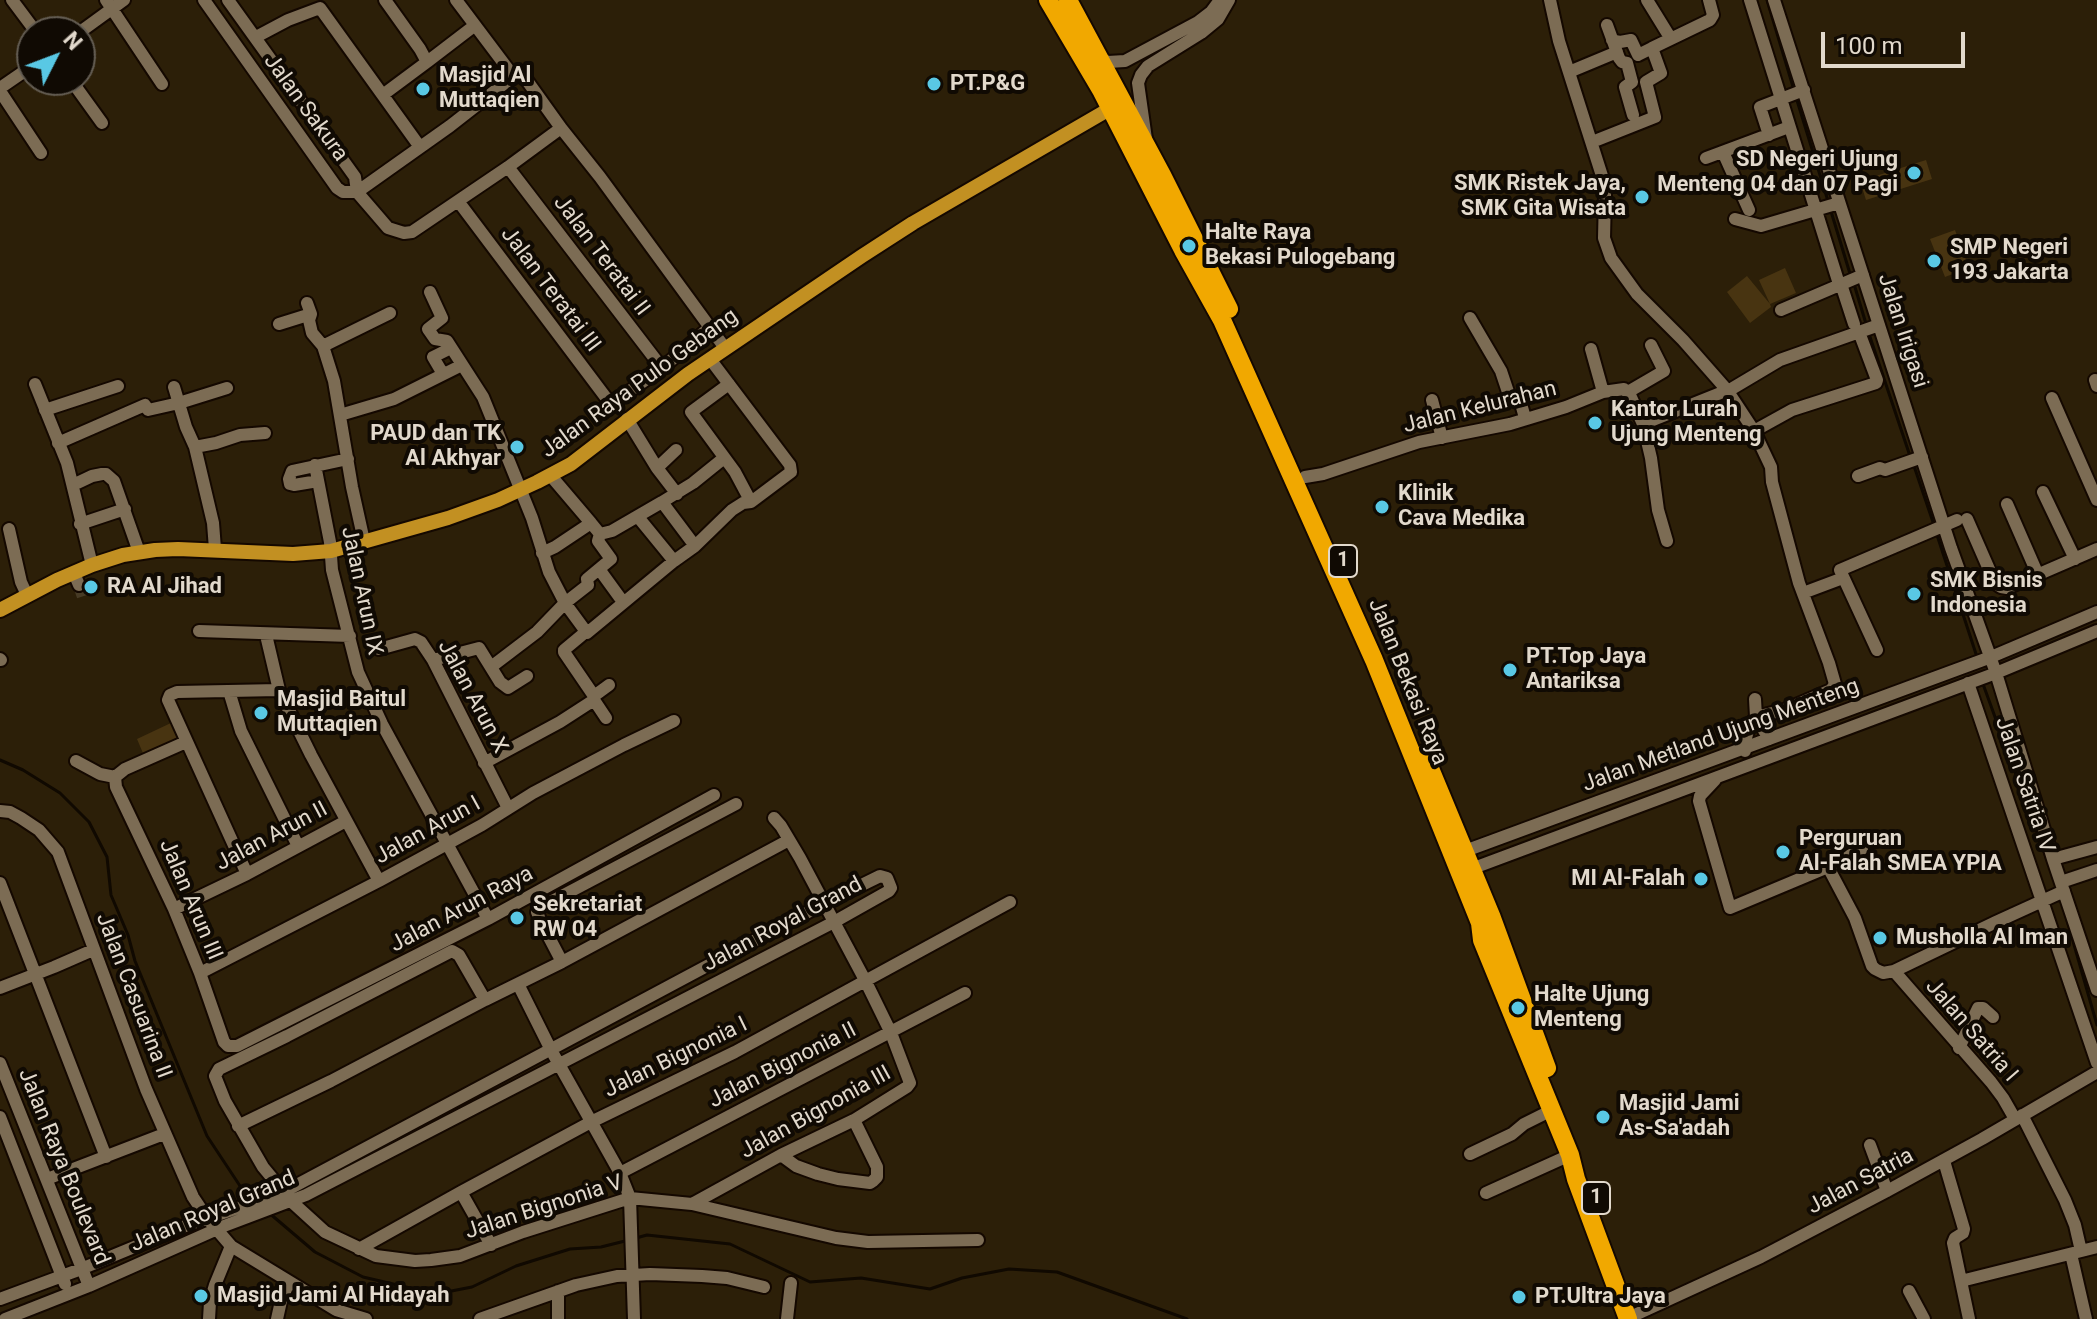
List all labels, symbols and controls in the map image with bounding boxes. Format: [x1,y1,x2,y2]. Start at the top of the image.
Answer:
north arrow [16,16,96,96]
scale bar [1825,16,1969,66]
text: N [58,27,87,55]
text: 100 m [1835,32,1902,60]
street label: Jalan Sakura [257,49,353,167]
place label: Masjid Al Muttaqien [439,63,540,114]
place label: PT.P&G [950,71,1025,97]
marker: PT.P&G [925,75,943,93]
marker: Masjid Al Muttaqien [414,80,432,98]
place label: SD Negeri Ujung Menteng 04 dan 07 Pagi [1657,147,1898,198]
marker: SD Negeri Ujung Menteng 04 dan 07 Pagi [1905,164,1923,182]
place label: SMK Ristek Jaya, SMK Gita Wisata [1454,171,1626,222]
marker: SMK Ristek Jaya, SMK Gita Wisata [1633,188,1651,206]
street label: Jalan Teratai II [547,191,655,321]
place label: Halte Raya Bekasi Pulogebang [1205,220,1395,272]
street label: Jalan Teratai III [494,222,606,358]
place label: SMP Negeri 193 Jakarta [1950,235,2069,286]
marker: Halte Raya Bekasi Pulogebang [1180,237,1198,255]
marker: SMP Negeri 193 Jakarta [1925,252,1943,270]
street label: Jalan Irigasi [1871,270,1933,392]
street label: Jalan Raya Pulo Gebang [536,304,744,464]
street label: Jalan Kelurahan [1401,376,1559,440]
place label: Kantor Lurah Ujung Menteng [1611,397,1762,448]
marker: Kantor Lurah Ujung Menteng [1586,414,1604,432]
place label: PAUD dan TK Al Akhyar [370,421,501,472]
marker: PAUD dan TK Al Akhyar [508,438,526,456]
place label: Klinik Cava Medika [1398,481,1525,532]
marker: Klinik Cava Medika [1373,498,1391,516]
street label: Jalan Arun IX [335,524,387,658]
road number: 1 [1329,545,1357,577]
place label: SMK Bisnis Indonesia [1930,568,2043,620]
place label: RA Al Jihad [107,574,222,600]
marker: RA Al Jihad [82,578,100,596]
marker: SMK Bisnis Indonesia [1905,585,1923,603]
street label: Jalan Bekasi Raya [1362,595,1452,769]
street label: Jalan Arun X [431,636,513,758]
place label: PT.Top Jaya Antariksa [1526,644,1646,696]
marker: PT.Top Jaya Antariksa [1501,661,1519,679]
street label: Jalan Metland Ujung Menteng [1579,674,1863,798]
place label: Masjid Baitul Muttaqien [277,687,406,738]
marker: Masjid Baitul Muttaqien [252,704,270,722]
street label: Jalan Satria IV [1988,714,2060,856]
street label: Jalan Arun I [371,791,485,871]
street label: Jalan Arun II [212,797,332,877]
place label: Perguruan Al-Falah SMEA YPIA [1799,826,2002,878]
street label: Jalan Arun III [153,836,227,964]
marker: Perguruan Al-Falah SMEA YPIA [1774,843,1792,861]
street label: Jalan Arun Raya [386,861,538,959]
place label: MI Al-Falah [1571,866,1685,892]
marker: MI Al-Falah [1692,870,1710,888]
street label: Jalan Royal Grand [699,872,867,978]
place label: Sekretariat RW 04 [533,892,642,944]
marker: Sekretariat RW 04 [508,909,526,927]
street label: Jalan Casuarina II [89,910,177,1082]
place label: Musholla Al Iman [1896,925,2068,951]
marker: Musholla Al Iman [1871,929,1889,947]
street label: Jalan Satria I [1919,974,2023,1088]
place label: Halte Ujung Menteng [1534,982,1649,1034]
marker: Halte Ujung Menteng [1509,999,1527,1017]
street label: Jalan Bignonia I [600,1012,752,1104]
street label: Jalan Bignonia II [705,1017,861,1115]
street label: Jalan Bignonia III [736,1061,896,1165]
street label: Jalan Raya Boulevard [12,1065,114,1269]
place label: Masjid Jami As-Sa'adah [1619,1091,1740,1142]
marker: Masjid Jami As-Sa'adah [1594,1108,1612,1126]
street label: Jalan Satria [1804,1143,1918,1221]
street label: Jalan Royal Grand [127,1165,299,1259]
street label: Jalan Bignonia V [462,1170,626,1246]
road number: 1 [1582,1182,1610,1214]
place label: Masjid Jami Al Hidayah [217,1283,450,1309]
place label: PT.Ultra Jaya [1535,1284,1666,1310]
marker: Masjid Jami Al Hidayah [192,1287,210,1305]
marker: PT.Ultra Jaya [1510,1288,1528,1306]

